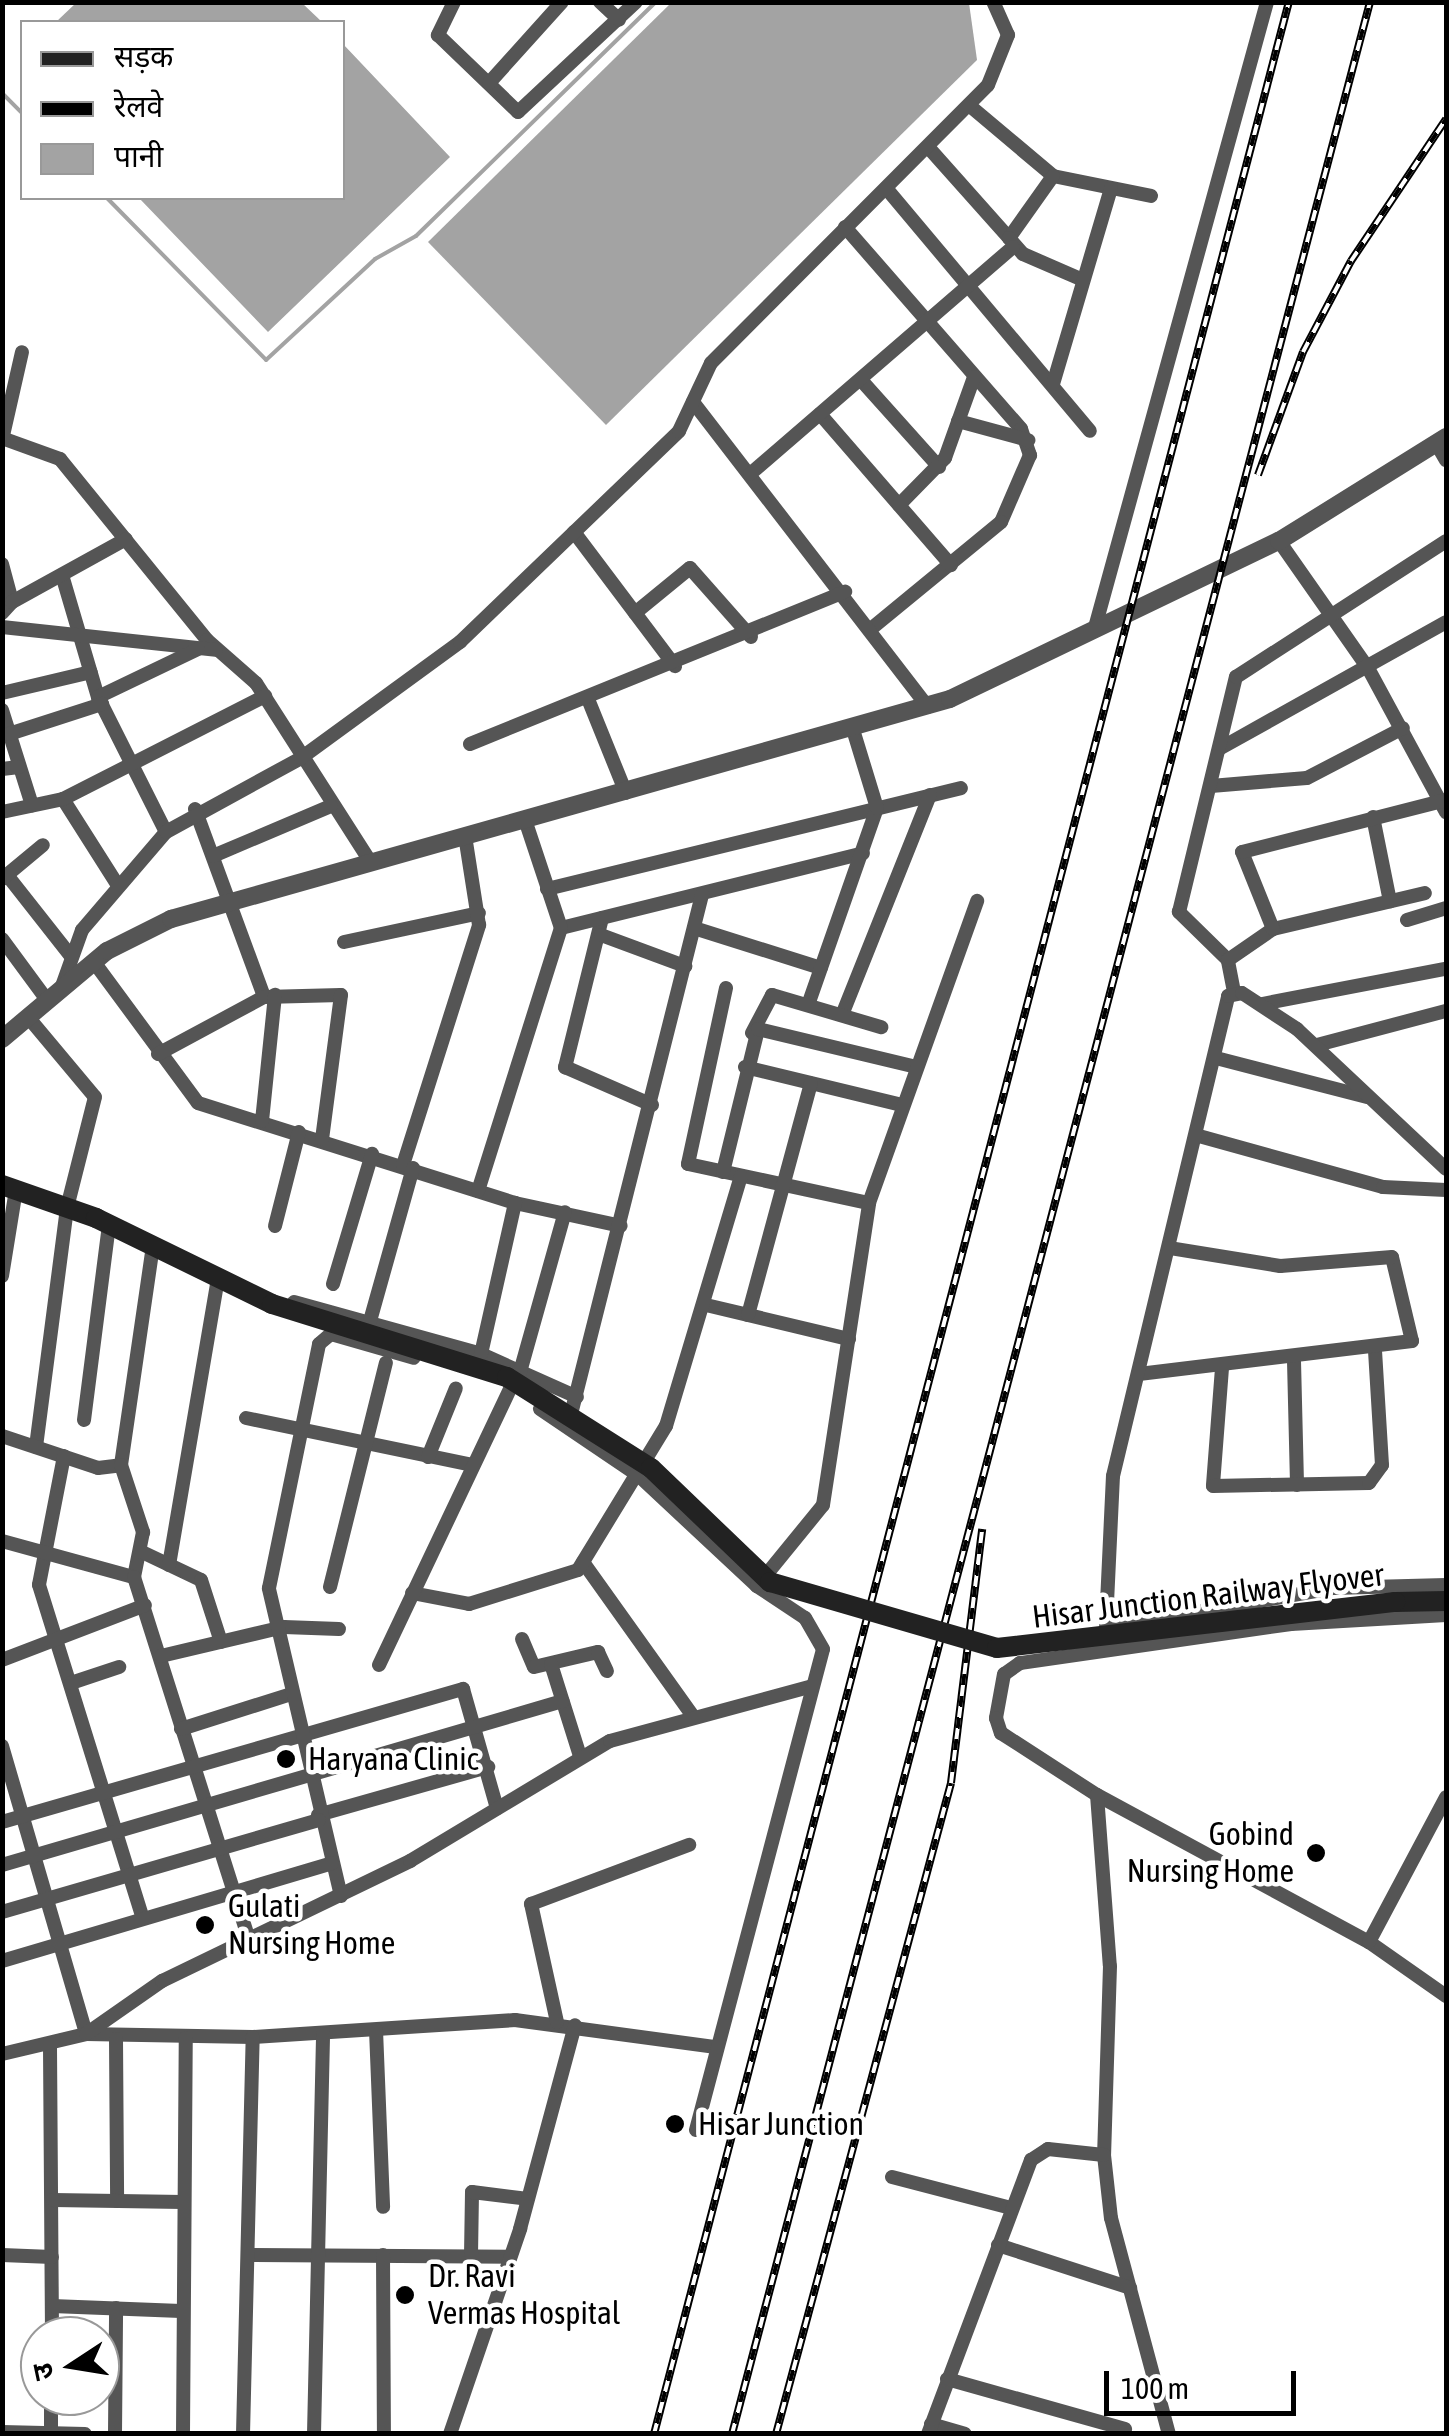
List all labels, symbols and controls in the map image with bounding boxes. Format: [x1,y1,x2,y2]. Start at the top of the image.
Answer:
legend [20,20,345,200]
text: सड़क [114,39,173,73]
text: रेलवे [114,89,163,123]
text: पानी [114,139,163,173]
street label: Hisar Junction Railway Flyover [1030,1555,1386,1637]
place label: Haryana Clinic [308,1740,478,1778]
marker: Haryana Clinic [273,1746,299,1772]
place label: Gobind Nursing Home [1127,1816,1294,1891]
marker: Gobind Nursing Home [1303,1840,1329,1866]
place label: Gulati Nursing Home [228,1888,395,1963]
marker: Gulati Nursing Home [192,1912,218,1938]
place label: Hisar Junction [698,2105,864,2143]
marker: Hisar Junction [662,2111,688,2137]
place label: Dr. Ravi Vermas Hospital [428,2258,620,2333]
marker: Dr. Ravi Vermas Hospital [392,2282,418,2308]
north arrow [20,2316,120,2416]
scale bar [1109,2351,1302,2413]
text: उ [25,2360,60,2383]
text: 100 m [1121,2371,1189,2405]

